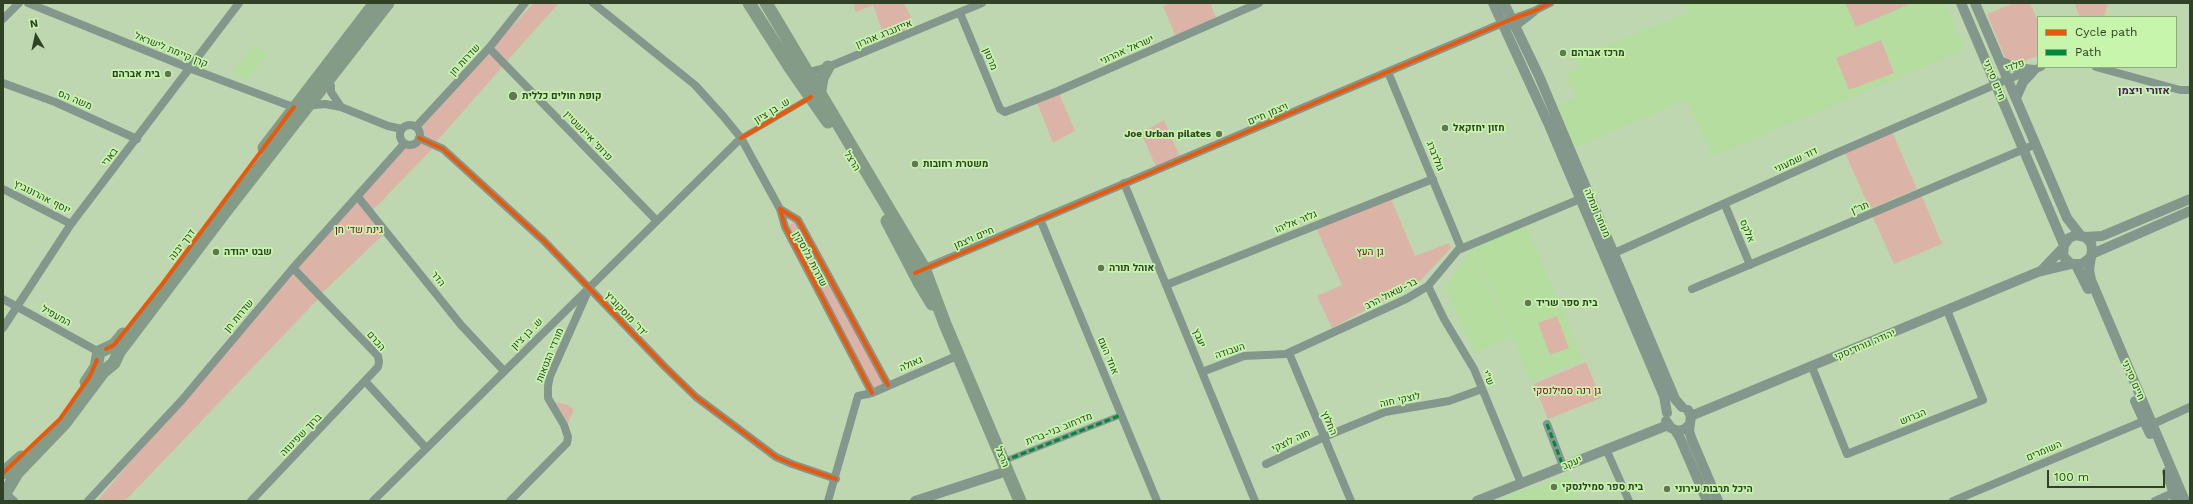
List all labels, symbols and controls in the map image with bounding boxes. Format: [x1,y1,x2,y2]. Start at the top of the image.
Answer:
north arrow [16,16,56,56]
legend [2037,16,2177,68]
text: N [29,17,39,31]
street label: אייזנברג אהרון [854,17,914,51]
text: Cycle path [2075,25,2137,39]
street label: קרן קיימת לישראל [132,30,210,70]
street label: ישראל אהרוני [1098,33,1156,67]
street label: שדרות חן [447,41,483,79]
text: Path [2075,45,2101,59]
street label: מרטון [980,46,1000,72]
place label: מרכז אברהם [1571,47,1625,59]
marker: מרכז אברהם [1558,48,1568,58]
street label: פלדי [2004,57,2026,75]
street label: חיים סירני [1980,58,2008,102]
place label: בית אברהם [112,68,160,80]
marker: בית אברהם [163,69,173,79]
district label: אזורי ויצמן [2118,84,2170,98]
street label: משה הס [56,87,94,113]
marker: קופת חולים כללית [507,90,519,102]
place label: קופת חולים כללית [522,90,601,102]
street label: ש. בן ציון [752,96,792,126]
street label: ויצמן חיים [1246,100,1290,128]
street label: פרופ׳ איינשטיין [561,109,615,163]
place label: חזון יחזקאל [1453,122,1505,134]
marker: חזון יחזקאל [1440,123,1450,133]
place label: Joe Urban pilates [1124,128,1211,140]
marker: Joe Urban pilates [1214,129,1224,139]
street label: גולדברג [1424,139,1446,173]
street label: דוד שמעוני [1772,145,1820,175]
street label: בארי [99,146,121,168]
street label: הרצל [841,149,863,173]
place label: משטרת רחובות [923,158,988,170]
marker: משטרת רחובות [910,159,920,169]
street label: יוסף אהרונוביץ [12,178,72,216]
street label: מנוחה ונחלה [1581,187,1613,239]
street label: תר"ן [1849,199,1871,217]
street label: גלזר אליהו [1273,208,1319,236]
street label: אלקס [1737,218,1757,244]
park label: גינת שד' חן [335,224,383,236]
street label: חיים ויצמן [952,224,996,252]
street label: דרך יבנה [166,227,198,263]
street label: שדרות גלוסקין [790,229,830,289]
place label: שבט יהודה [224,246,272,258]
park label: גן העץ [1356,246,1384,258]
marker: שבט יהודה [211,247,221,257]
place label: אוהל תורה [1109,262,1154,274]
marker: אוהל תורה [1096,263,1106,273]
street label: הדר [428,269,448,289]
street label: בר-שאול הרב [1363,276,1419,312]
street label: דר' מוסקוביץ' [602,289,650,339]
street label: שדרות חן [222,297,256,335]
place label: בית ספר שריד [1536,297,1598,309]
marker: בית ספר שריד [1523,298,1533,308]
street label: המעפיל [39,303,73,329]
street label: ש. בן ציון [509,316,545,352]
street label: מורדי הגטאות [534,326,566,384]
street label: יעבץ [1190,327,1208,349]
street label: יהודה גורודיסקי [1833,327,1897,363]
street label: הכרם [364,329,388,353]
street label: אחד העם [1095,336,1121,376]
street label: העבודה [1213,340,1247,362]
street label: גאולה [897,354,925,374]
street label: חיים סירני [2119,358,2147,402]
street label: ש"י [1479,369,1497,387]
park label: גן רנה סמילנסקי [1533,385,1601,397]
street label: לוצקי חוה [1379,390,1421,410]
street label: הברוש [1898,406,1928,428]
street label: החלוץ [1319,409,1339,437]
street label: מדרחוב בני-ברית [1024,410,1094,448]
street label: ברוך שפינוזה [278,411,324,459]
street label: חוה לוצקי [1270,427,1312,455]
street label: השומרים [2024,438,2064,464]
street label: הרצל [992,445,1012,469]
street label: יעקב [1560,454,1584,472]
scale bar [2049,462,2167,488]
text: 100 m [2054,470,2089,484]
place label: בית ספר סמילנסקי [1562,481,1643,493]
marker: בית ספר סמילנסקי [1549,482,1559,492]
place label: היכל תרבות עירוני [1675,483,1753,495]
marker: היכל תרבות עירוני [1662,484,1672,494]

